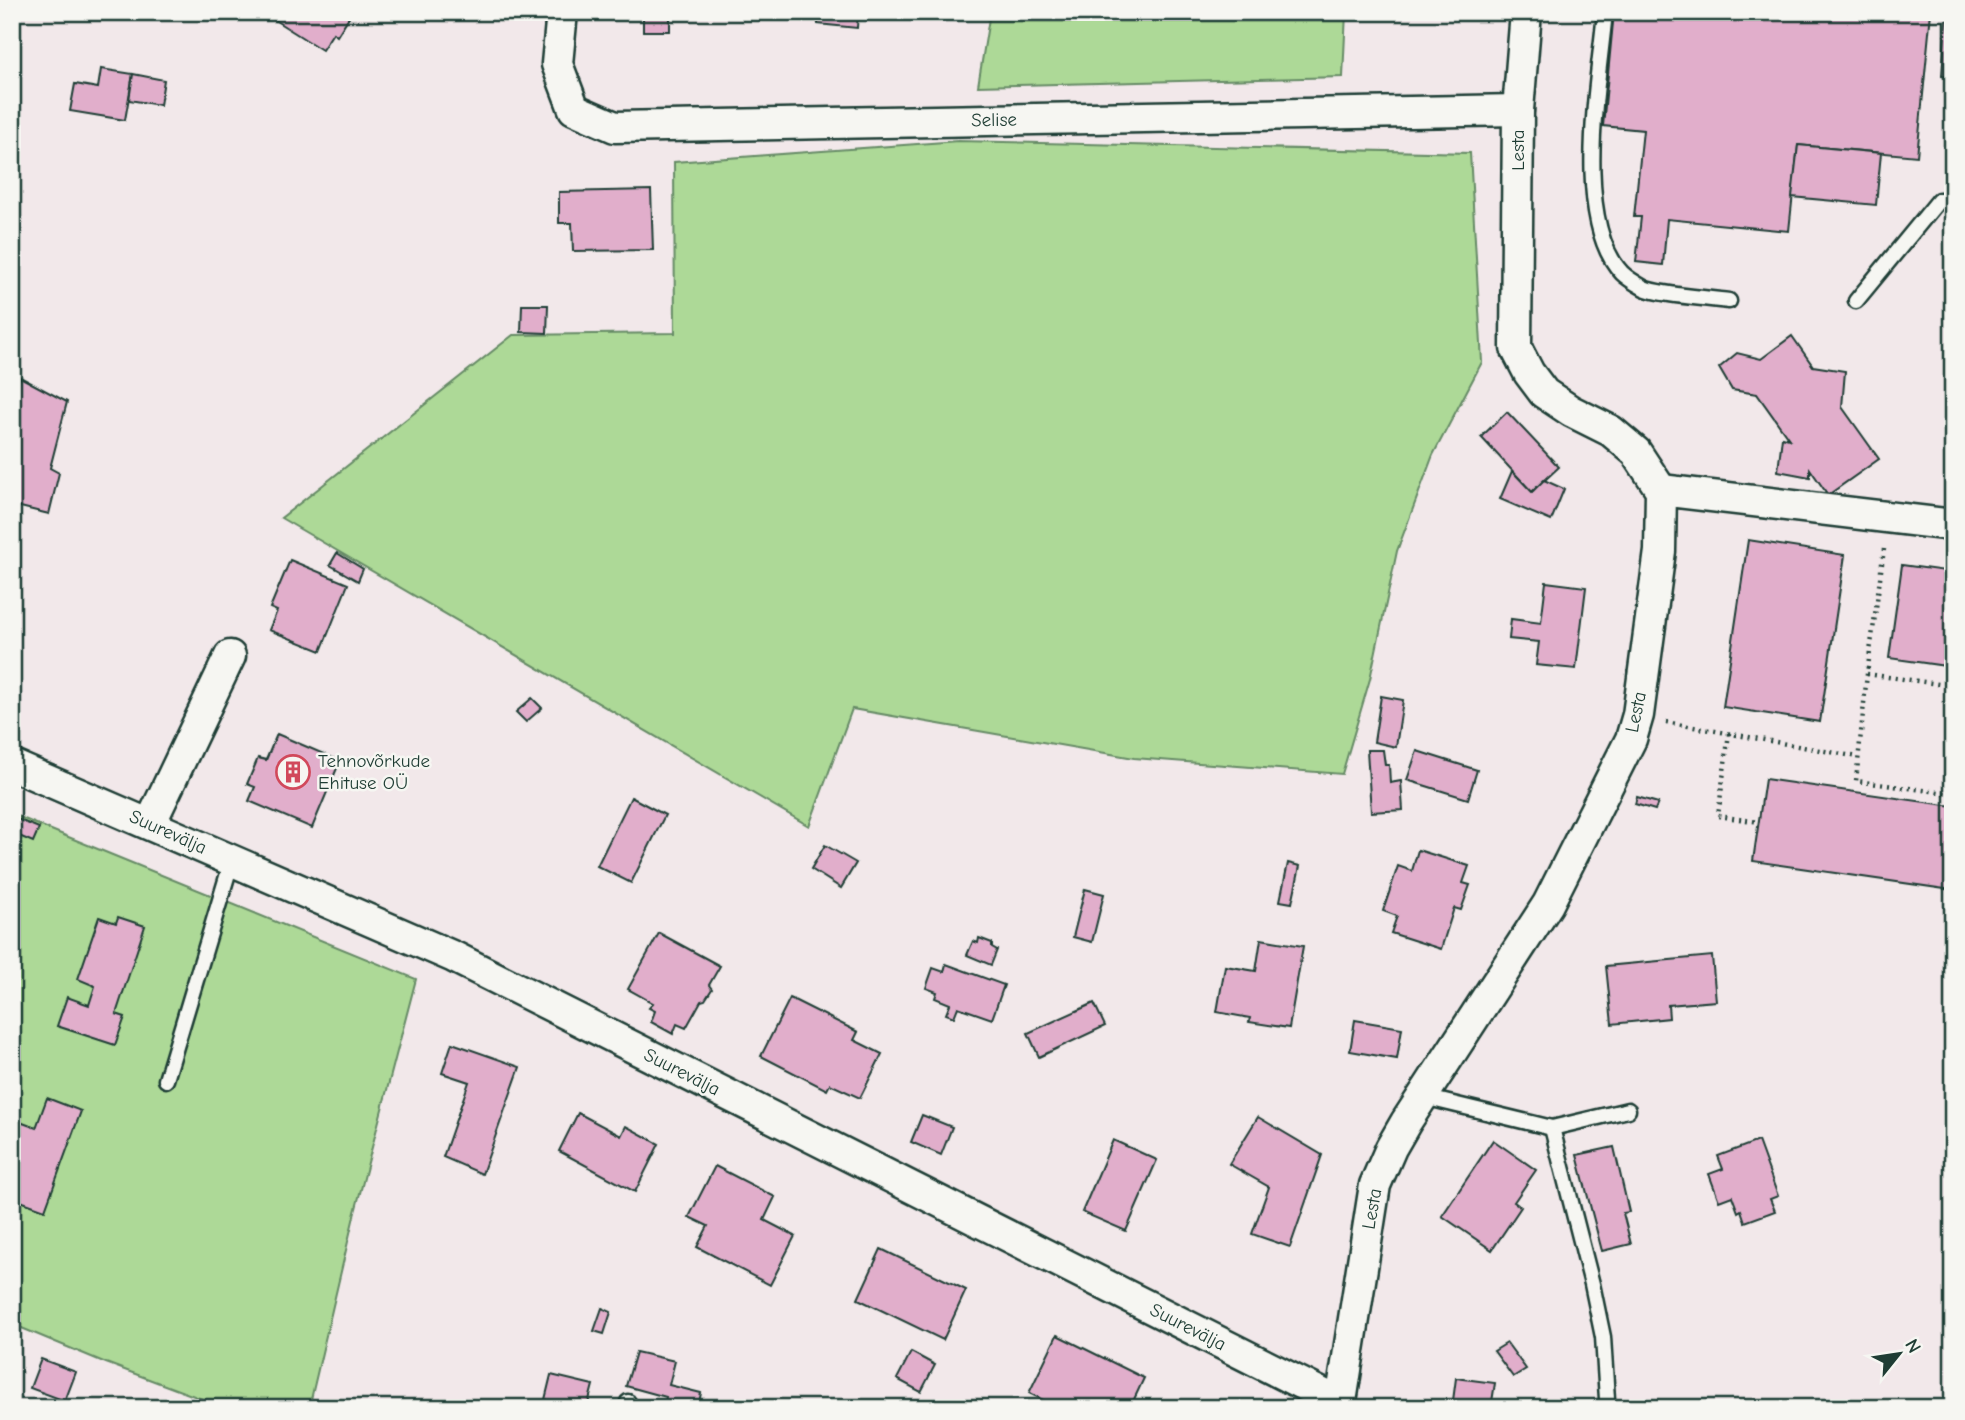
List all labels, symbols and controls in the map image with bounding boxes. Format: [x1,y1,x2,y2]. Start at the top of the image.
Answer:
street label: Selise [971,109,1017,131]
street label: Lesta [1507,129,1529,171]
street label: Lesta [1621,690,1651,734]
place label: Tehnovõrkude Ehituse OÜ [318,750,430,794]
building icon: Tehnovõrkude Ehituse OÜ [274,753,312,791]
street label: Suurevälja [126,805,210,859]
street label: Suurevälja [640,1043,724,1101]
street label: Lesta [1358,1187,1386,1231]
street label: Suurevälja [1146,1298,1230,1356]
north arrow [1864,1318,1934,1388]
text: N [1900,1335,1925,1357]

